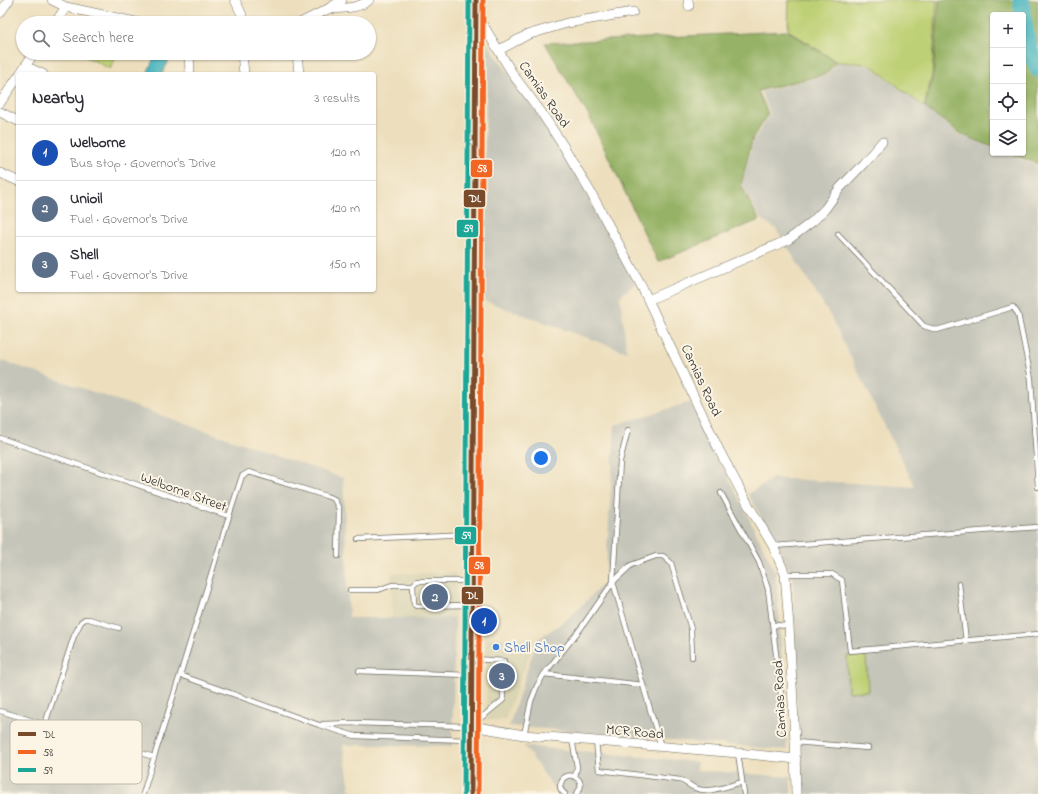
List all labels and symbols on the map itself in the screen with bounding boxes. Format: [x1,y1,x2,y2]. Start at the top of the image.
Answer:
street label: Camias Road [513,57,575,133]
line badge: 58 [470,159,493,178]
text: 58 [477,161,488,177]
line badge: DL [463,189,486,208]
text: DL [468,191,482,207]
line badge: 59 [456,219,479,238]
text: 59 [463,221,473,237]
street label: Camias Road [675,341,727,420]
your location [531,448,551,468]
street label: Welborne Street [137,467,230,518]
line badge: 59 [454,526,477,545]
text: 59 [461,528,471,544]
line badge: 58 [468,556,491,575]
text: 58 [474,558,485,574]
pin: 2 [422,582,448,612]
line badge: DL [461,586,484,605]
text: DL [465,588,479,604]
pin: 1 [471,606,497,636]
place label: Shell Shop [504,638,565,659]
marker: Shell Shop [491,642,501,652]
street label: Camias Road [768,660,793,738]
pin: 3 [489,661,515,691]
legend [10,720,142,784]
street label: MCR Road [605,720,665,745]
text: DL [42,727,56,743]
text: 58 [43,745,53,761]
text: 59 [43,763,53,779]

